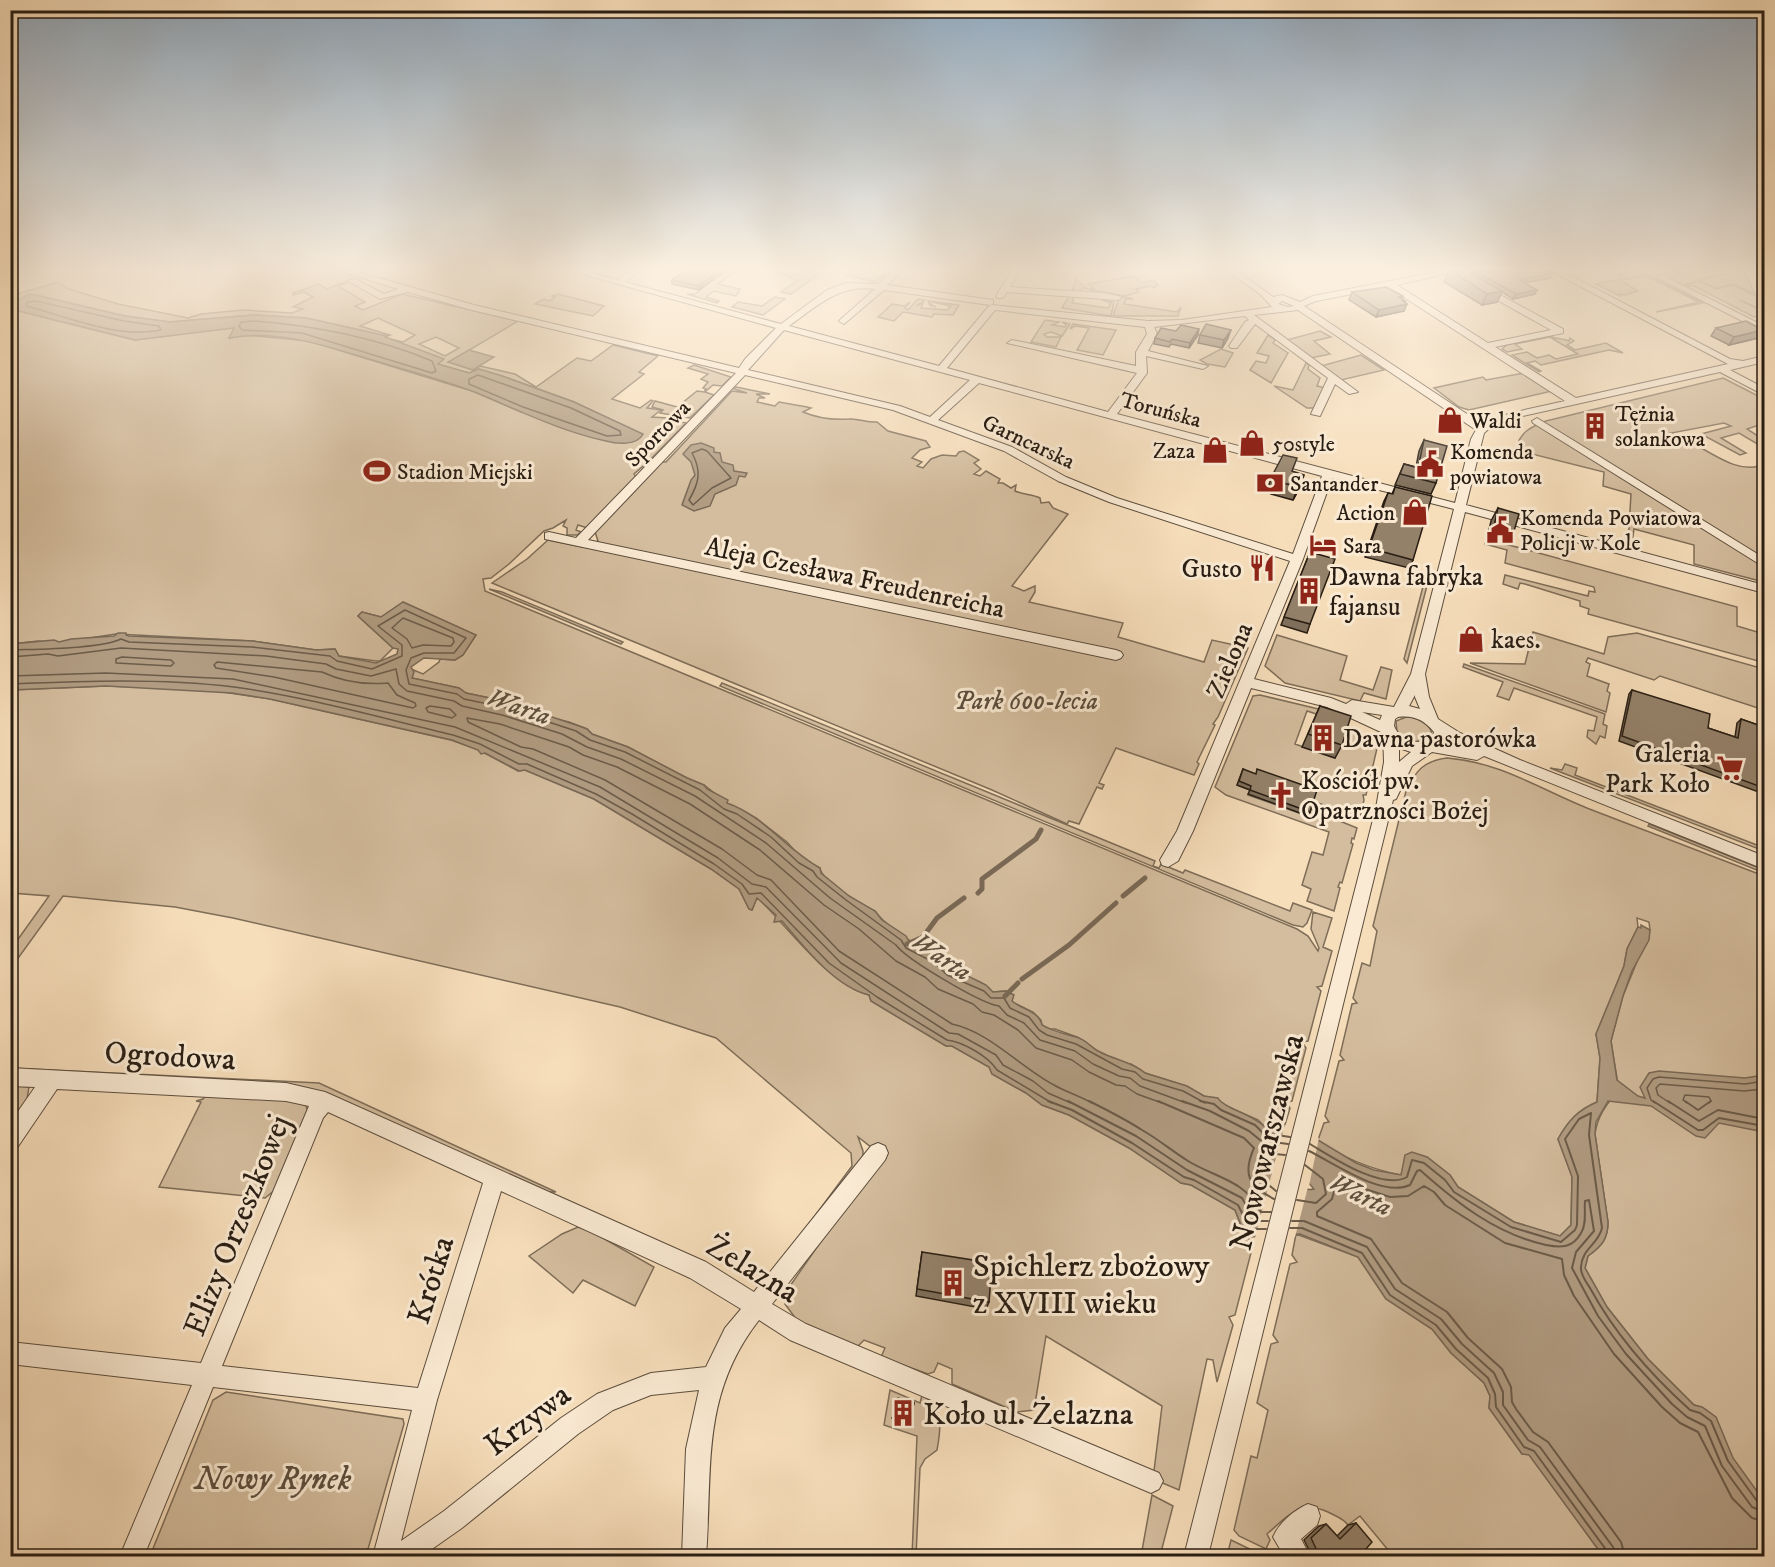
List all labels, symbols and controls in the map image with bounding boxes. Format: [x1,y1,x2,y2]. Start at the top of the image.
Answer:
street label: Toruńska [1117,387,1205,434]
street label: Sportowa [620,395,697,473]
place label: Tężnia solankowa [1615,401,1706,453]
shop icon: Waldi [1435,405,1465,435]
place label: Waldi [1469,408,1521,435]
street label: Garncarska [978,409,1079,476]
building icon: Tężnia solankowa [1580,411,1610,441]
shop icon: 50style [1237,428,1267,458]
place label: 50style [1272,431,1335,458]
shop icon: Zaza [1200,435,1230,465]
place label: Zaza [1153,438,1196,465]
place label: Komenda powiatowa [1449,439,1543,491]
public building icon: Komenda powiatowa [1415,449,1445,479]
sports icon: Stadion Miejski [362,456,392,486]
place label: Stadion Miejski [397,459,533,486]
bank icon: Santander [1255,468,1285,498]
place label: Santander [1290,471,1379,498]
shop icon: Action [1400,497,1430,527]
place label: Action [1337,500,1395,527]
place label: Komenda Powiatowa Policji w Kole [1520,505,1702,557]
public building icon: Komenda Powiatowa Policji w Kole [1485,515,1515,545]
hotel icon: Sara [1308,530,1338,560]
street label: Aleja Czesława Freudenreicha [702,531,1008,626]
place label: Sara [1343,533,1382,560]
place label: Gusto [1182,553,1242,586]
restaurant icon: Gusto [1247,553,1277,583]
place label: Dawna fabryka fajansu [1329,561,1483,624]
building icon: Dawna fabryka fajansu [1294,576,1324,606]
street label: Zielona [1200,618,1261,703]
shop icon: kaes. [1456,624,1486,654]
place label: kaes. [1491,624,1541,657]
water label: Warta [482,680,555,734]
park label: Park 600-lecia [954,685,1098,718]
building icon: Dawna pastorówka [1308,723,1338,753]
place label: Dawna pastorówka [1343,723,1536,756]
place label: Galeria Park Koło [1605,738,1710,801]
supermarket icon: Galeria Park Koło [1715,753,1745,783]
place label: Kościół pw. Opatrzności Bożej [1301,765,1488,828]
church icon: Kościół pw. Opatrzności Bożej [1266,780,1296,810]
water label: Warta [905,925,978,989]
street label: Nowowarszawska [1222,1030,1314,1255]
street label: Ogrodowa [103,1034,237,1080]
street label: Elizy Orzeszkowej [175,1109,300,1342]
water label: Warta [1324,1165,1397,1224]
street label: Żelazna [698,1227,806,1313]
street label: Krótka [400,1231,464,1329]
place label: Spichlerz zbożowy z XVIII wieku [973,1247,1210,1324]
building icon: Spichlerz zbożowy z XVIII wieku [938,1268,968,1298]
street label: Krzywa [477,1375,579,1466]
place label: Koło ul. Żelazna [923,1395,1134,1435]
building icon: Koło ul. Żelazna [888,1398,918,1428]
park label: Nowy Rynek [193,1460,352,1500]

